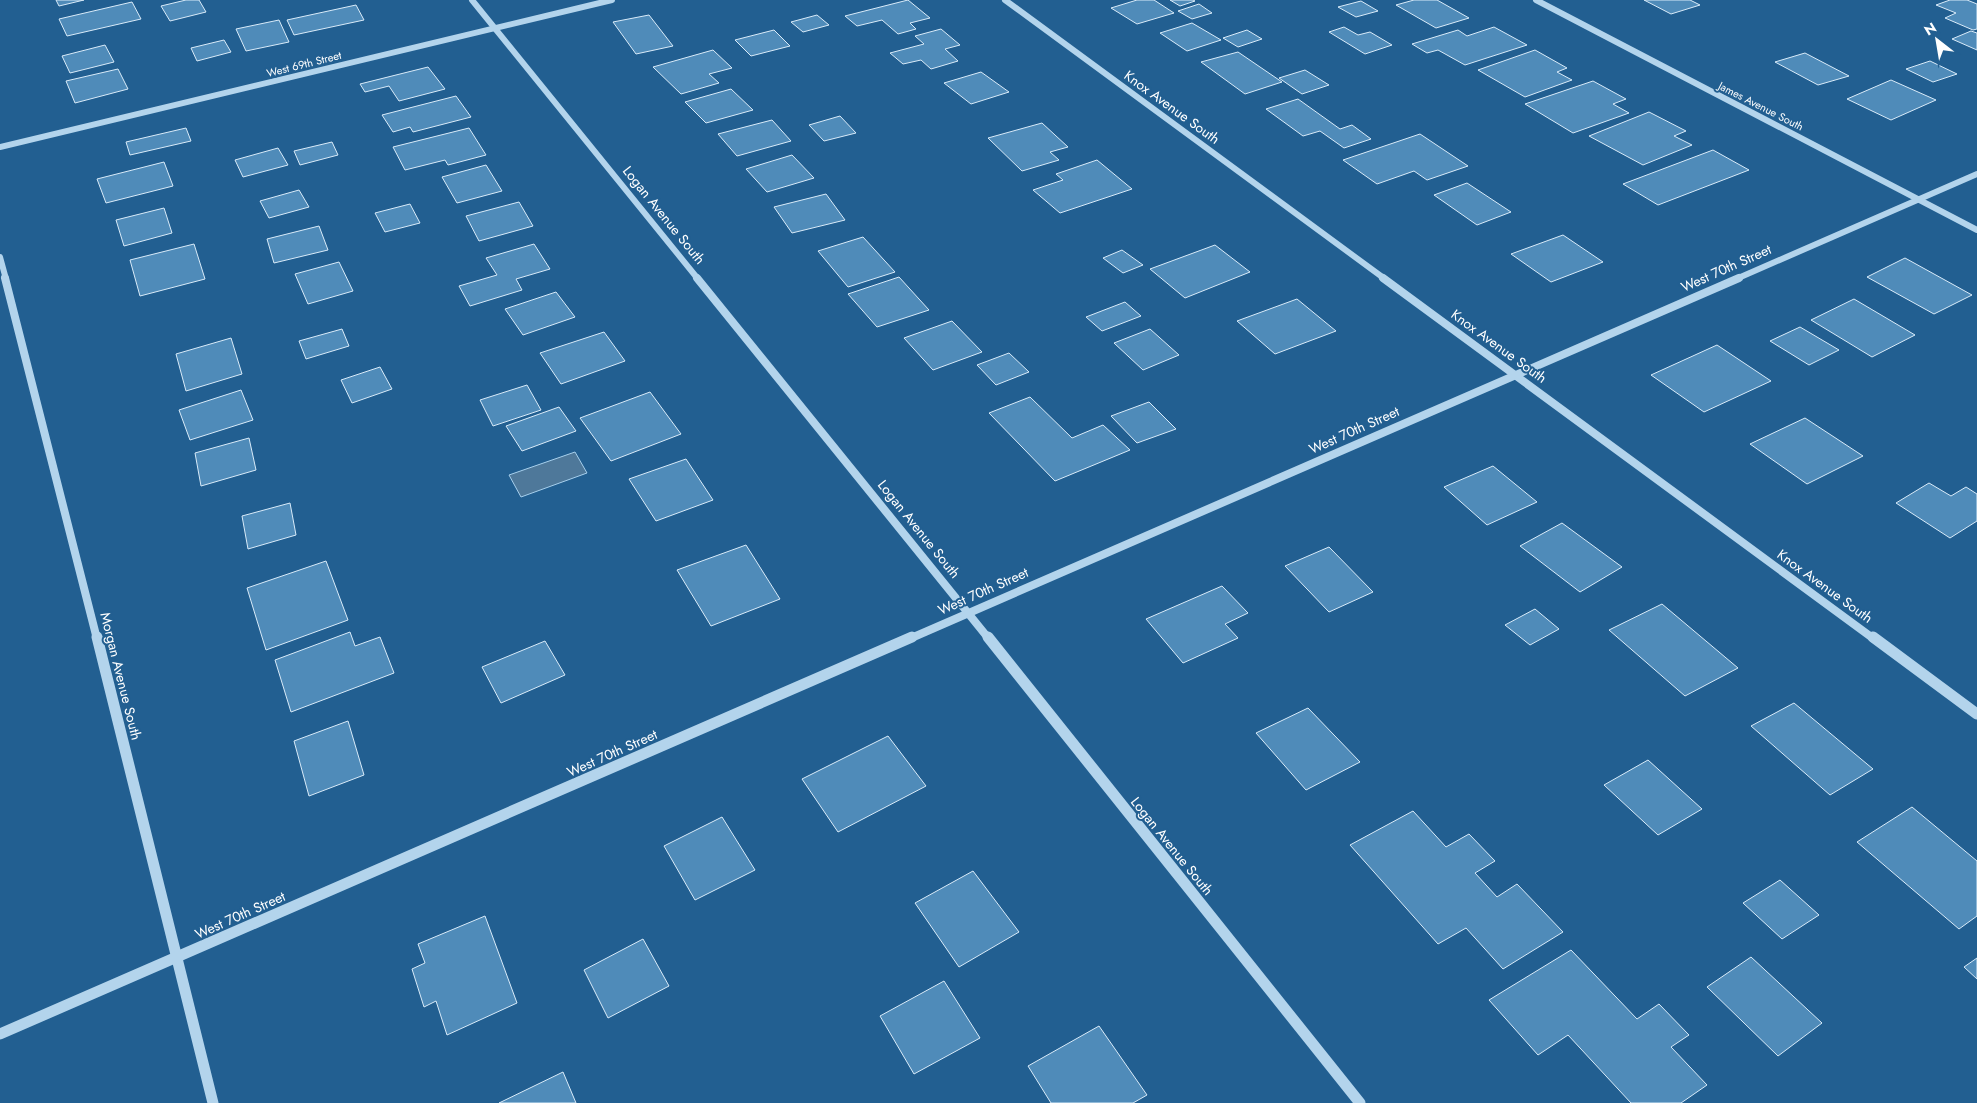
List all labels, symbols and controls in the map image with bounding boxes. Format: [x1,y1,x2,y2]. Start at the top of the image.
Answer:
north arrow [1912,15,1962,65]
text: N [1920,17,1940,40]
street label: West 69th Street [265,47,343,81]
street label: Knox Avenue South [1120,65,1224,149]
street label: James Avenue South [1714,77,1806,134]
street label: Logan Avenue South [618,162,710,268]
street label: West 70th Street [1678,239,1775,297]
street label: Knox Avenue South [1447,304,1551,388]
street label: West 70th Street [1306,401,1403,459]
street label: Logan Avenue South [873,476,965,582]
street label: Knox Avenue South [1773,544,1877,628]
street label: West 70th Street [935,562,1032,620]
street label: Morgan Avenue South [95,610,147,742]
street label: West 70th Street [564,724,661,782]
street label: Logan Avenue South [1126,793,1218,899]
street label: West 70th Street [192,886,289,944]

